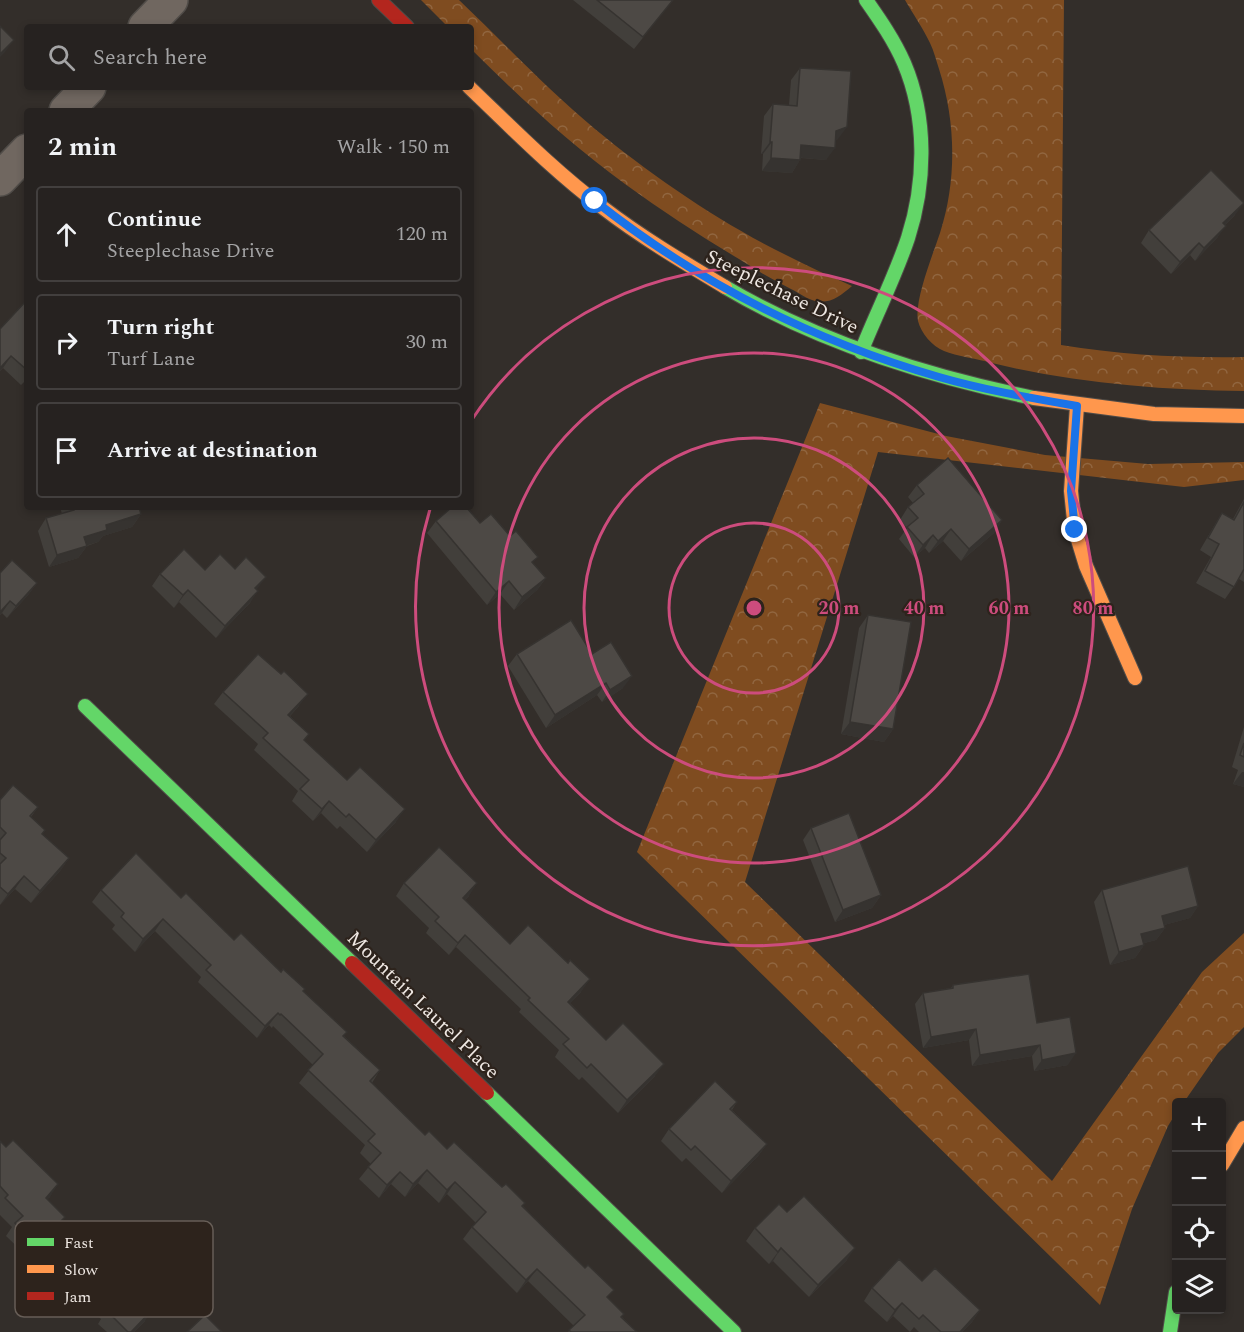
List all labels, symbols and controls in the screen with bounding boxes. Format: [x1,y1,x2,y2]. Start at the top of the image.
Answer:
search box [24,24,474,90]
icon: search [45,41,78,74]
text: Search here [93,41,207,74]
text: 2 min [48,127,117,167]
text: Walk · 150 m [337,132,450,162]
route start [581,187,607,213]
text: Continue [107,203,202,236]
icon: ahead [50,218,83,251]
text: 120 m [396,219,448,249]
text: Steeplechase Drive [107,236,274,266]
street label: Steeplechase Drive [700,242,864,342]
text: Turn right [107,311,214,344]
icon: right [50,326,83,359]
text: 30 m [406,327,448,357]
text: Turf Lane [107,344,195,374]
icon: arrive [50,434,83,467]
text: Arrive at destination [107,434,318,467]
route end [1061,516,1087,542]
text: 20 m [819,595,859,622]
text: 40 m [904,595,944,622]
text: 60 m [989,595,1029,622]
text: 80 m [1073,595,1113,622]
centre of rings [744,598,764,618]
street label: Mountain Laurel Place [340,924,506,1086]
map controls [1172,1098,1226,1314]
button: + [1172,1098,1226,1152]
button: − [1172,1152,1226,1206]
button: locate [1172,1206,1226,1260]
legend [15,1221,213,1317]
text: Fast [64,1231,94,1255]
text: Slow [64,1258,99,1282]
button: layers [1172,1260,1226,1314]
text: Jam [64,1285,92,1309]

